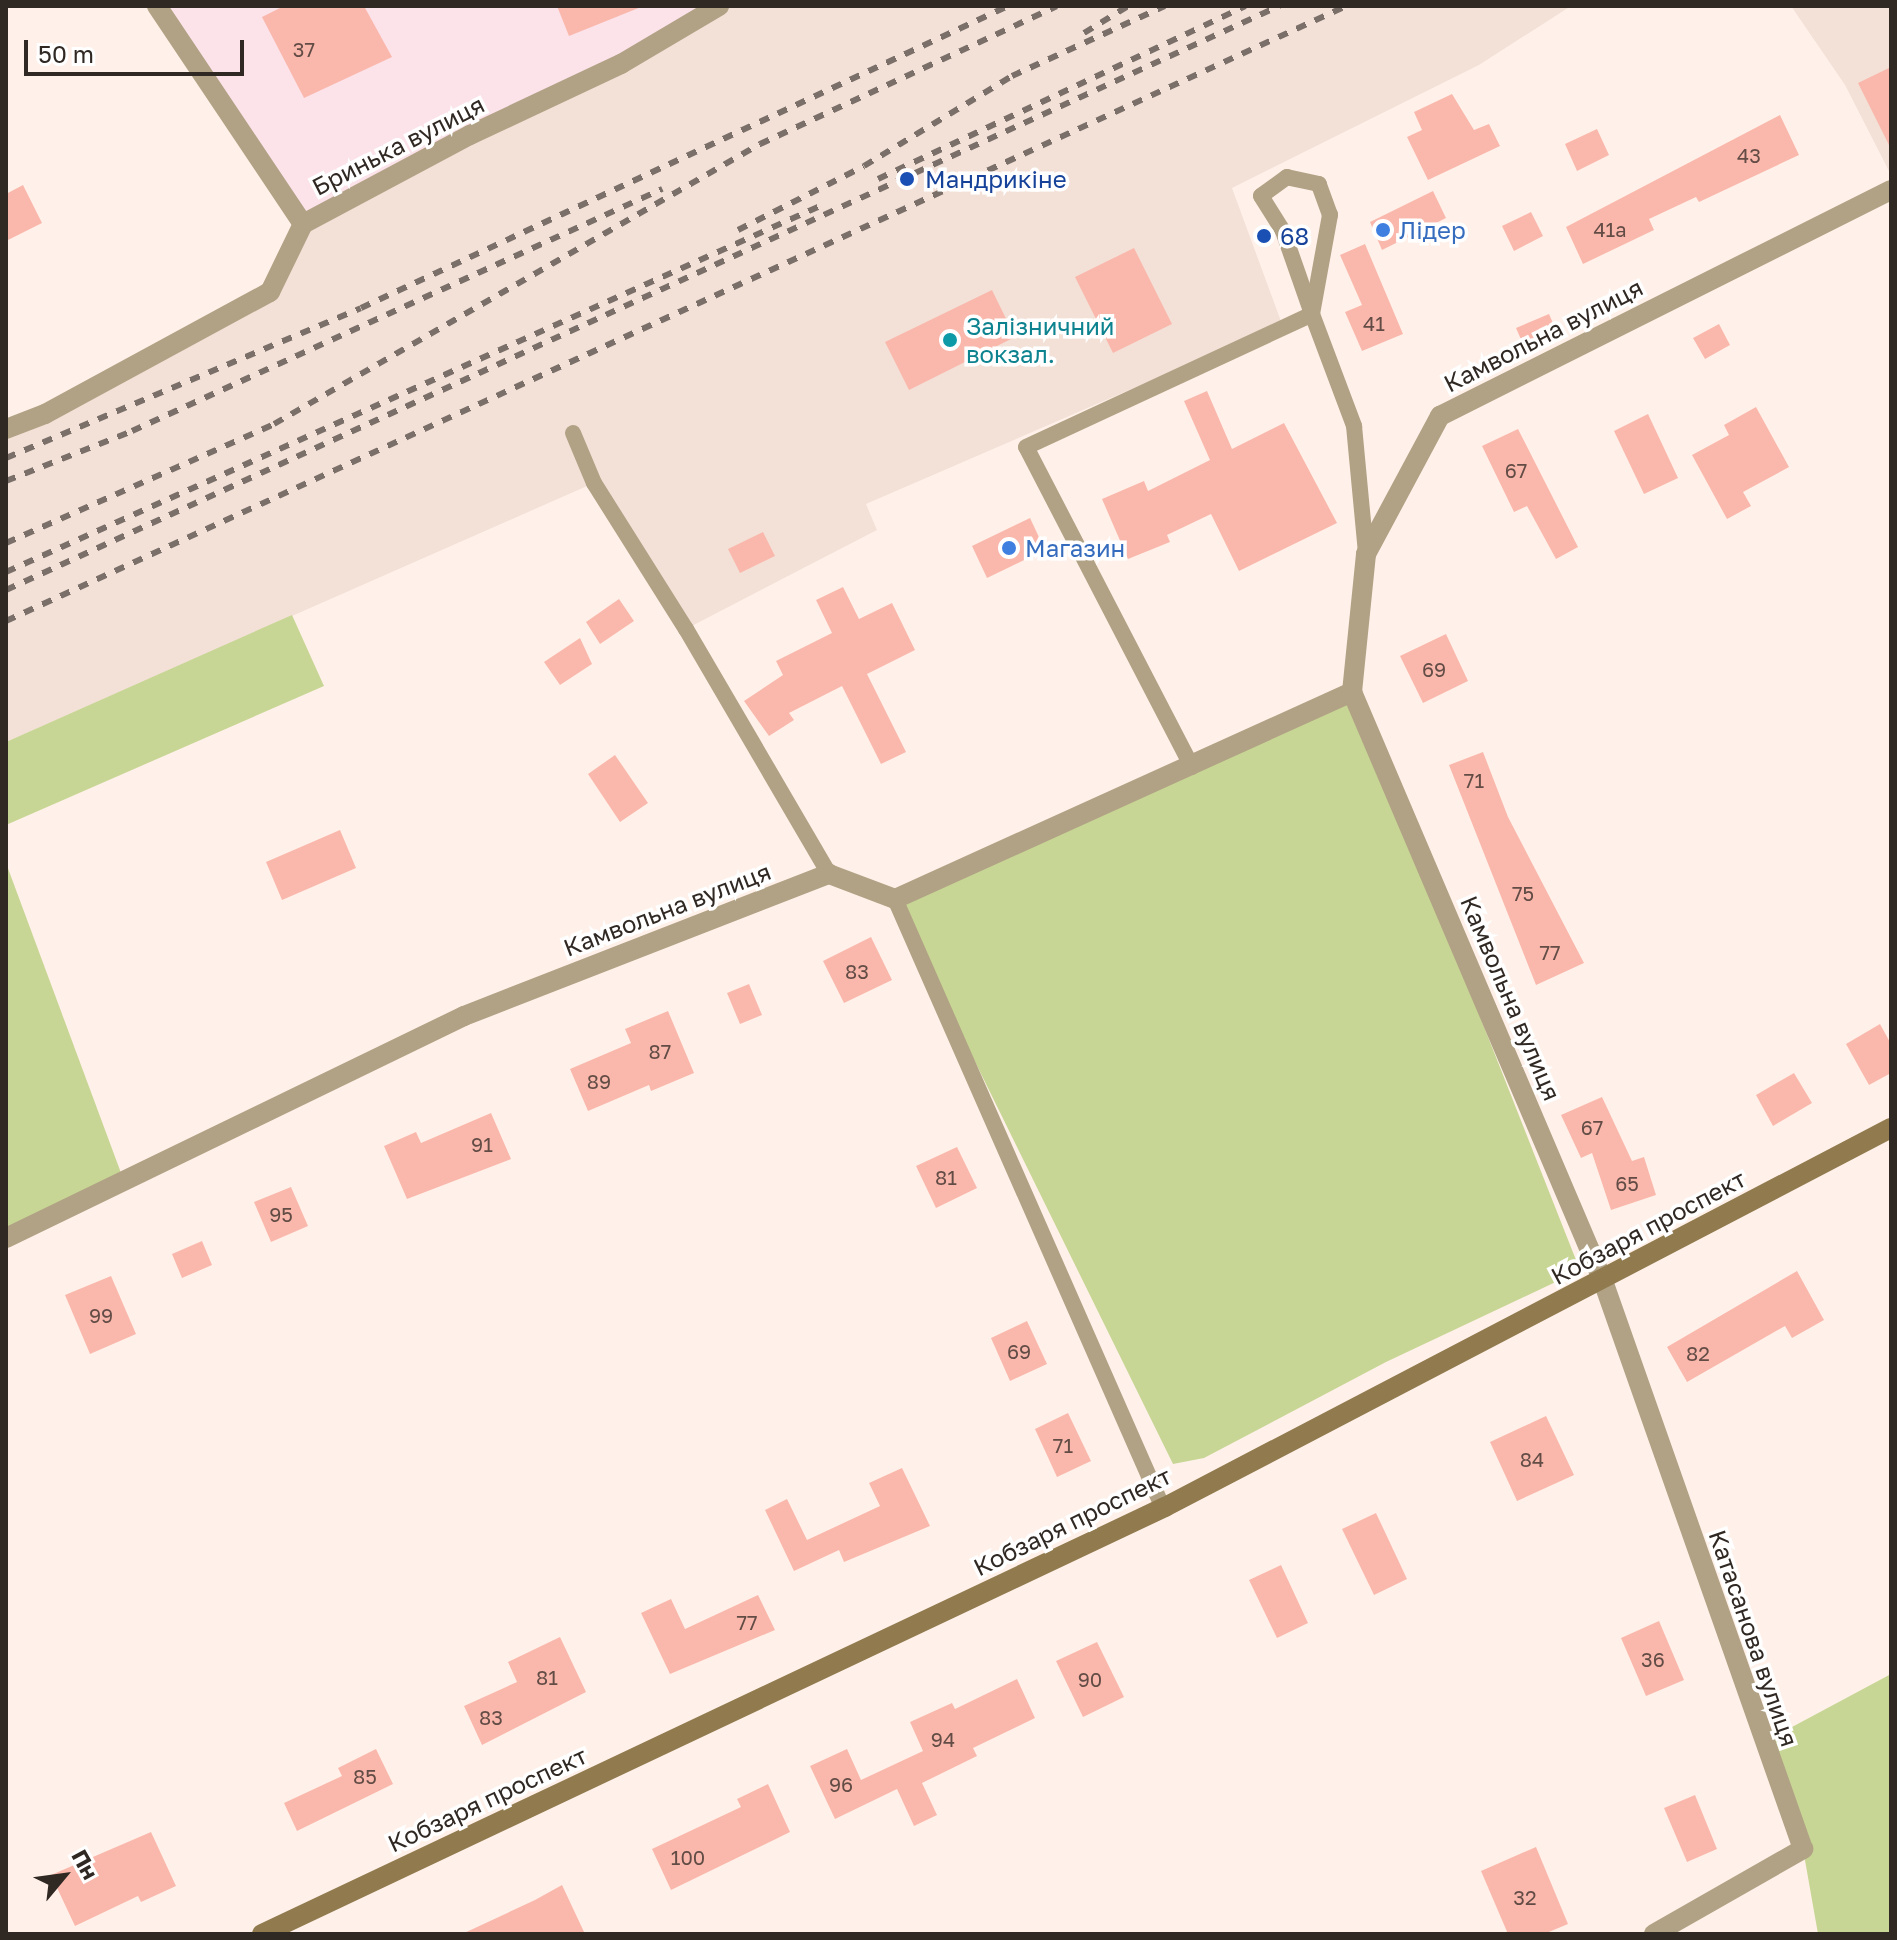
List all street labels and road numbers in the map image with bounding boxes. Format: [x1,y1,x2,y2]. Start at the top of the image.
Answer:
street label: Бринька вулиця [307,89,489,201]
street label: Камвольна вулиця [1439,272,1647,398]
street label: Камвольна вулиця [559,856,775,962]
street label: Камвольна вулиця [1455,891,1567,1105]
street label: Кобзаря проспект [1546,1164,1750,1290]
street label: Кобзаря проспект [969,1461,1175,1581]
street label: Катасанова вулиця [1703,1526,1805,1750]
street label: Кобзаря проспект [383,1740,591,1858]

